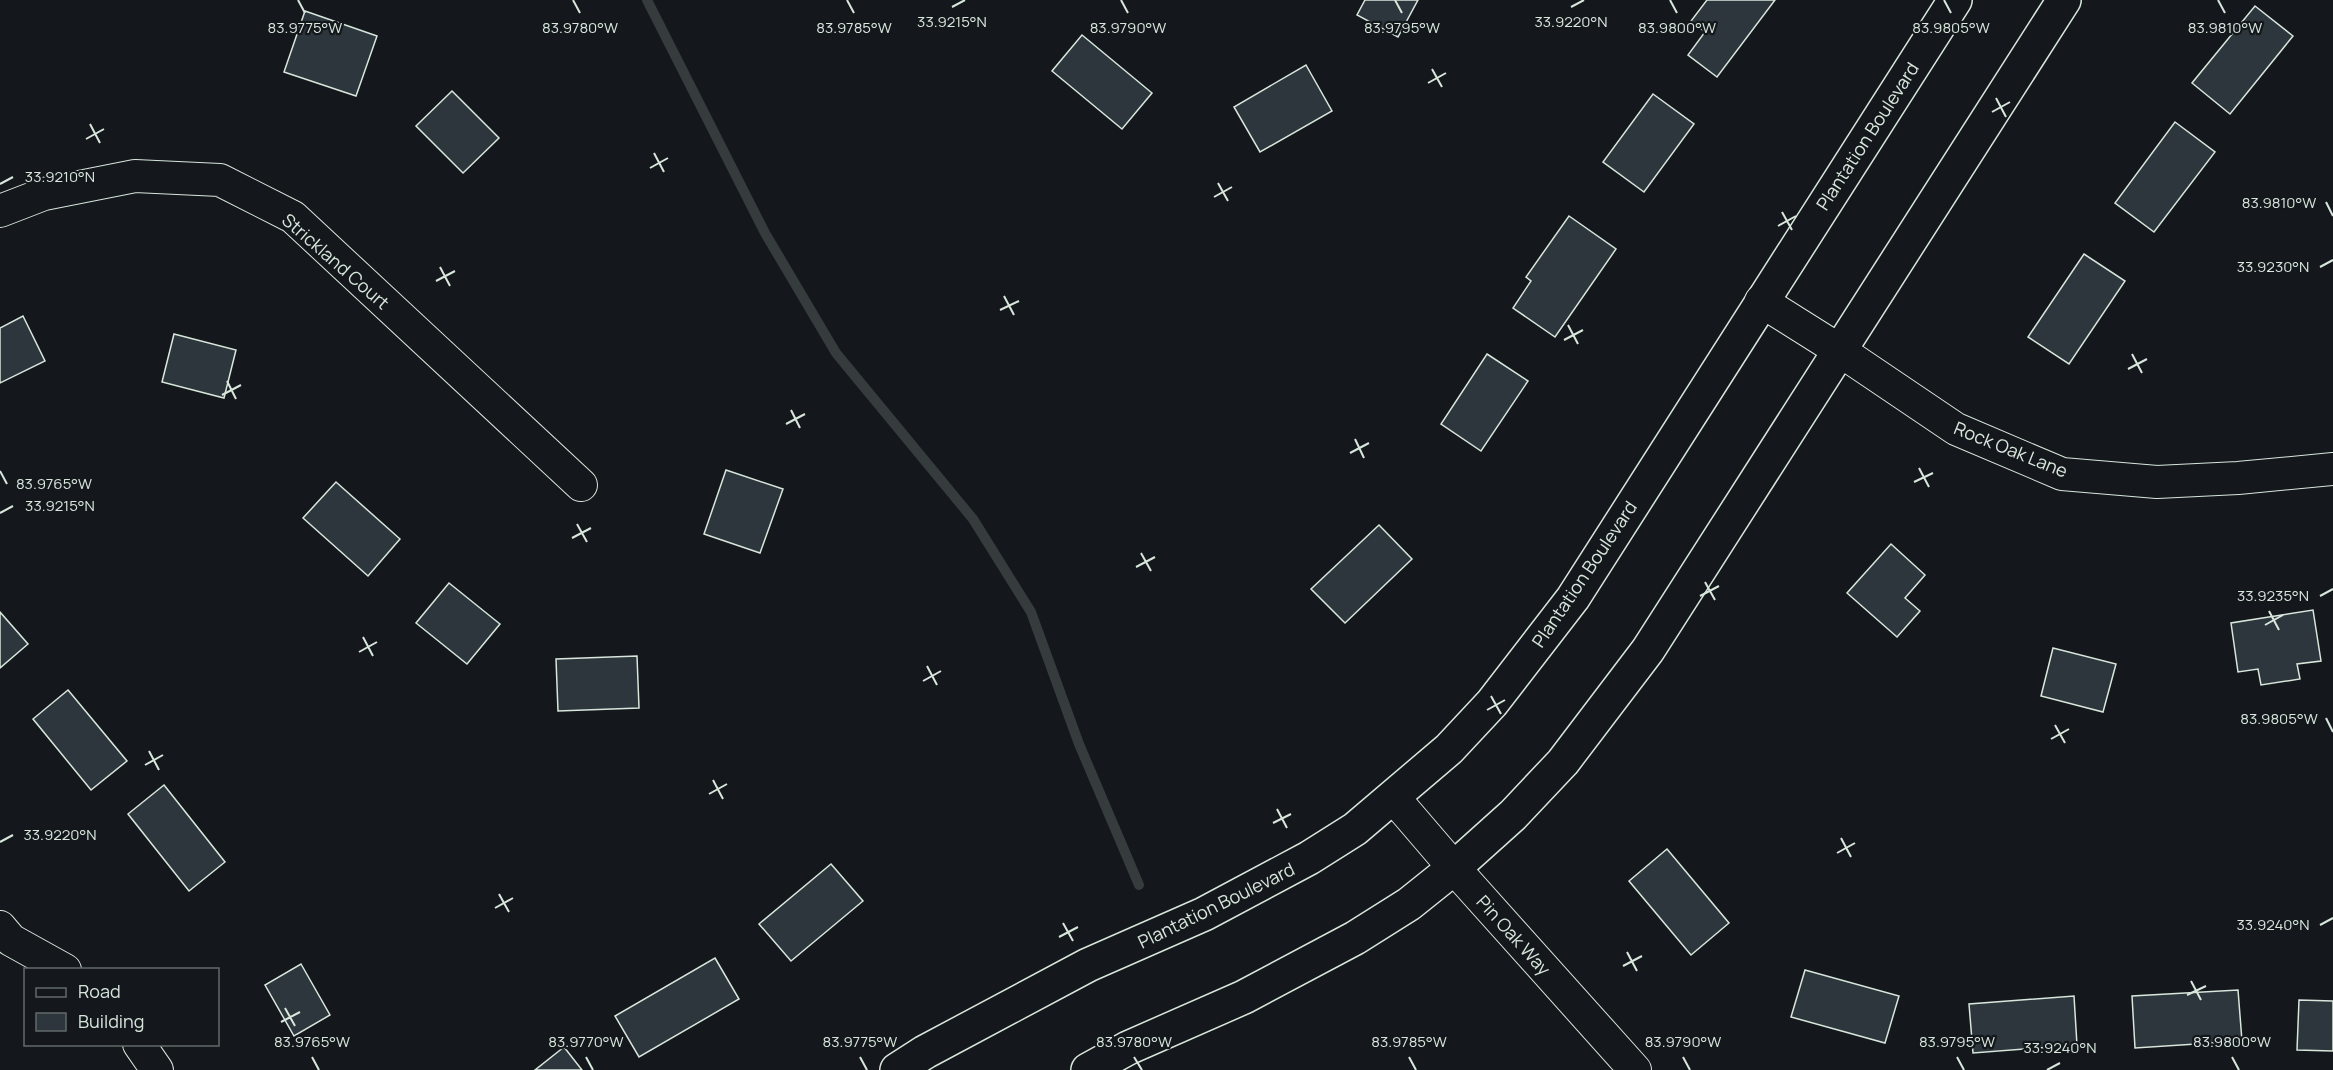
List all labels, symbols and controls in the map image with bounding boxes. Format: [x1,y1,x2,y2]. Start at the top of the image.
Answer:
text: 33.9215°N [917,11,987,32]
text: 33.9220°N [1535,11,1607,32]
text: 83.9775°W [268,17,342,38]
text: 83.9780°W [542,17,618,38]
text: 83.9785°W [816,17,892,38]
text: 83.9790°W [1090,17,1166,38]
text: 83.9795°W [1364,17,1440,38]
text: 83.9800°W [1638,17,1716,38]
text: 83.9805°W [1912,17,1990,38]
text: 83.9810°W [2188,17,2262,38]
street label: Plantation Boulevard [1810,57,1924,215]
text: 33.9210°N [25,166,95,187]
text: 83.9810°W [2242,192,2316,213]
street label: Strickland Court [277,208,395,314]
text: 33.9230°N [2237,256,2309,277]
street label: Rock Oak Lane [1951,415,2071,483]
text: 83.9765°W [16,473,92,494]
text: 33.9215°N [25,495,95,516]
street label: Plantation Boulevard [1526,496,1642,652]
text: 33.9235°N [2237,585,2309,606]
text: 83.9805°W [2240,708,2318,729]
text: 33.9220°N [24,824,96,845]
street label: Plantation Boulevard [1134,857,1298,953]
street label: Pin Oak Way [1472,890,1557,981]
text: 33.9240°N [2237,914,2309,935]
legend [24,968,219,1046]
text: Road [78,979,121,1003]
text: Building [78,1009,144,1033]
text: 83.9765°W [274,1031,350,1052]
text: 83.9770°W [548,1031,624,1052]
text: 83.9775°W [823,1031,897,1052]
text: 83.9780°W [1096,1031,1172,1052]
text: 83.9785°W [1371,1031,1447,1052]
text: 83.9790°W [1645,1031,1721,1052]
text: 83.9795°W [1919,1031,1995,1052]
text: 83.9800°W [2193,1031,2271,1052]
text: 33.9240°N [2024,1037,2096,1058]

